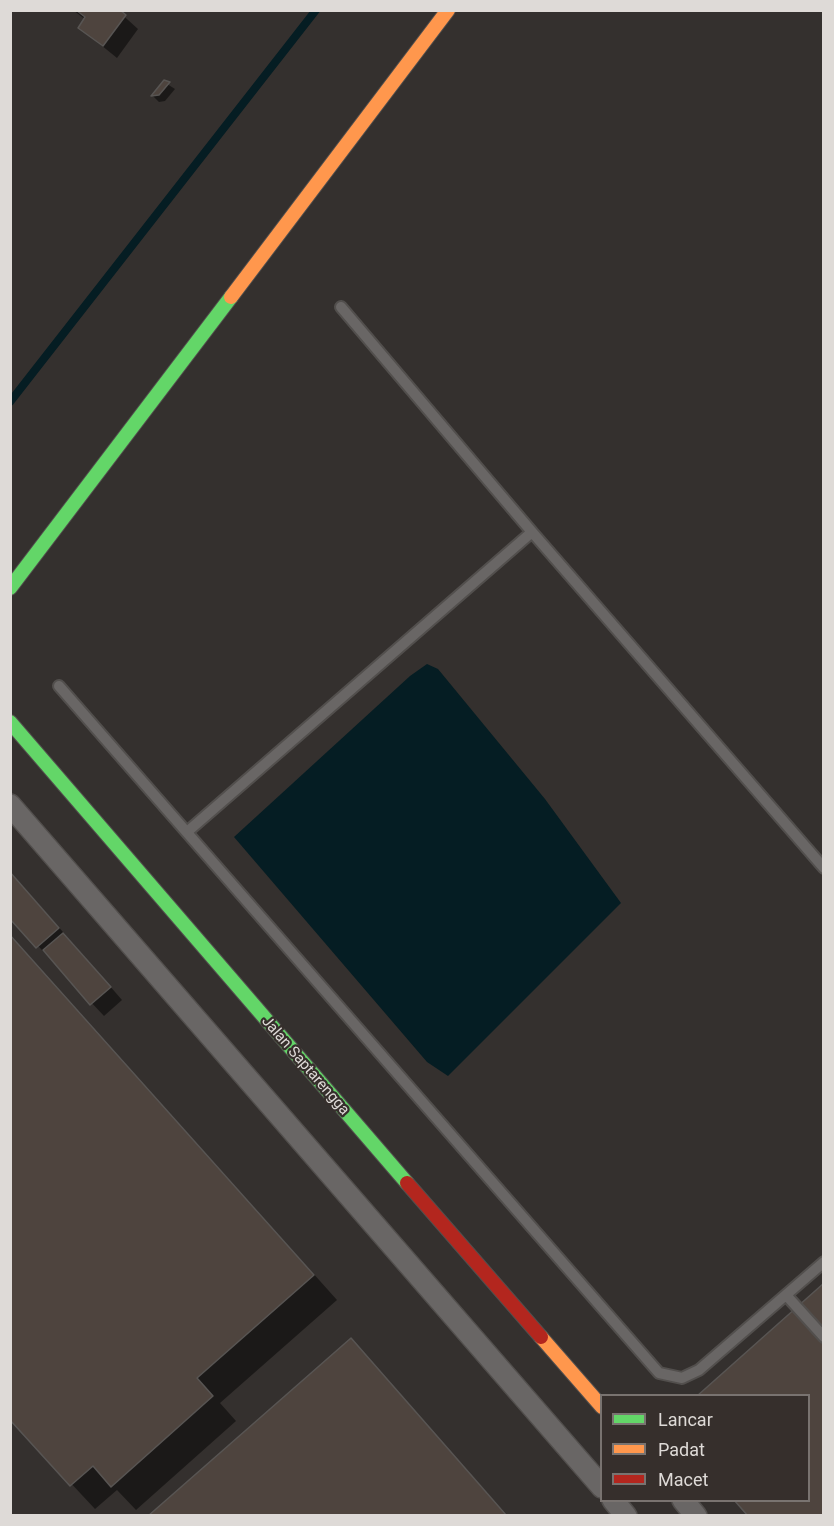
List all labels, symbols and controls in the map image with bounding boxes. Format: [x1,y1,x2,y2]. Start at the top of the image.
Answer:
street label: Jalan Saptarengga [257,1013,353,1119]
legend [600,1394,810,1502]
text: Lancar [658,1409,713,1430]
text: Padat [658,1439,705,1460]
text: Macet [658,1469,708,1490]

